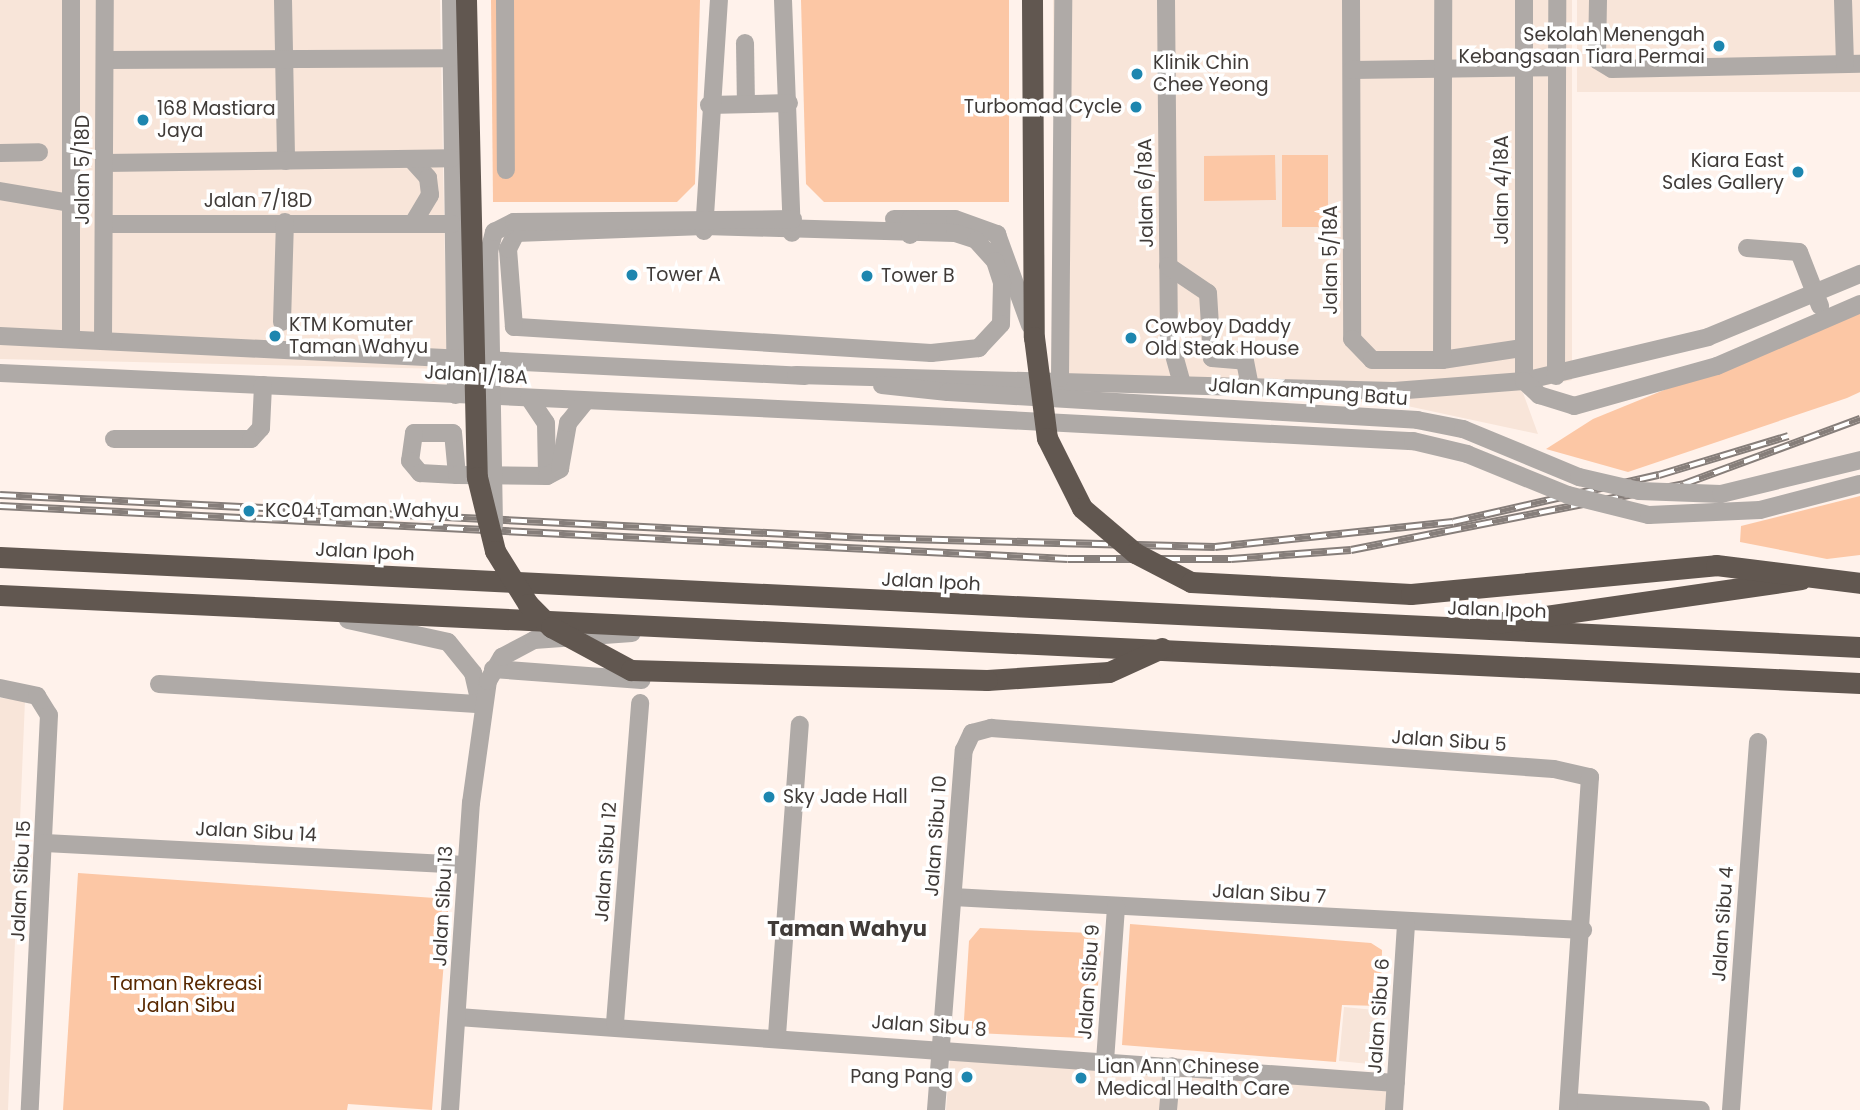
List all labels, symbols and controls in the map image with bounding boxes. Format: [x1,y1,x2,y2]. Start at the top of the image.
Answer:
place label: Sekolah Menengah Kebangsaan Tiara Permai [1459,24,1705,68]
marker: Sekolah Menengah Kebangsaan Tiara Permai [1711,38,1727,54]
place label: Klinik Chin Chee Yeong [1153,52,1269,96]
marker: Klinik Chin Chee Yeong [1127,64,1147,84]
place label: Turbomad Cycle [964,96,1122,118]
place label: 168 Mastiara Jaya [157,98,276,142]
marker: Turbomad Cycle [1128,99,1144,115]
marker: 168 Mastiara Jaya [135,112,151,128]
street label: Jalan 5/18D [72,115,94,225]
street label: Jalan 4/18A [1491,135,1513,245]
street label: Jalan 6/18A [1134,138,1158,248]
place label: Kiara East Sales Gallery [1662,150,1784,194]
marker: Kiara East Sales Gallery [1790,164,1806,180]
street label: Jalan 7/18D [204,190,312,212]
street label: Jalan 5/18A [1320,205,1342,315]
place label: Tower A [646,264,721,286]
place label: Tower B [881,265,955,287]
marker: Tower A [624,267,640,283]
marker: Tower B [859,268,875,284]
place label: KTM Komuter Taman Wahyu [289,314,428,358]
place label: Cowboy Daddy Old Steak House [1145,316,1299,360]
marker: KTM Komuter Taman Wahyu [267,328,283,344]
marker: Cowboy Daddy Old Steak House [1123,330,1139,346]
street label: Jalan 1/18A [424,361,528,389]
street label: Jalan Kampung Batu [1207,374,1409,410]
place label: KC04 Taman Wahyu [265,500,459,522]
marker: KC04 Taman Wahyu [239,501,259,521]
street label: Jalan Ipoh [315,538,415,566]
street label: Jalan Ipoh [881,568,981,596]
street label: Jalan Ipoh [1447,597,1547,623]
street label: Jalan Sibu 5 [1391,726,1507,756]
street label: Jalan Sibu 10 [920,775,952,897]
place label: Sky Jade Hall [783,786,908,808]
marker: Sky Jade Hall [761,789,777,805]
street label: Jalan Sibu 12 [590,801,622,923]
street label: Jalan Sibu 14 [195,817,317,847]
street label: Jalan Sibu 15 [6,820,36,942]
street label: Jalan Sibu 13 [428,845,458,967]
street label: Jalan Sibu 4 [1708,866,1738,982]
street label: Jalan Sibu 7 [1212,880,1326,908]
district label: Taman Wahyu [767,916,927,942]
street label: Jalan Sibu 9 [1074,924,1104,1040]
street label: Jalan Sibu 6 [1364,958,1394,1074]
park label: Taman Rekreasi Jalan Sibu [110,973,262,1017]
street label: Jalan Sibu 8 [871,1011,987,1041]
place label: Lian Ann Chinese Medical Health Care [1097,1056,1290,1100]
place label: Pang Pang [850,1066,953,1088]
marker: Lian Ann Chinese Medical Health Care [1071,1068,1091,1088]
marker: Pang Pang [959,1069,975,1085]

